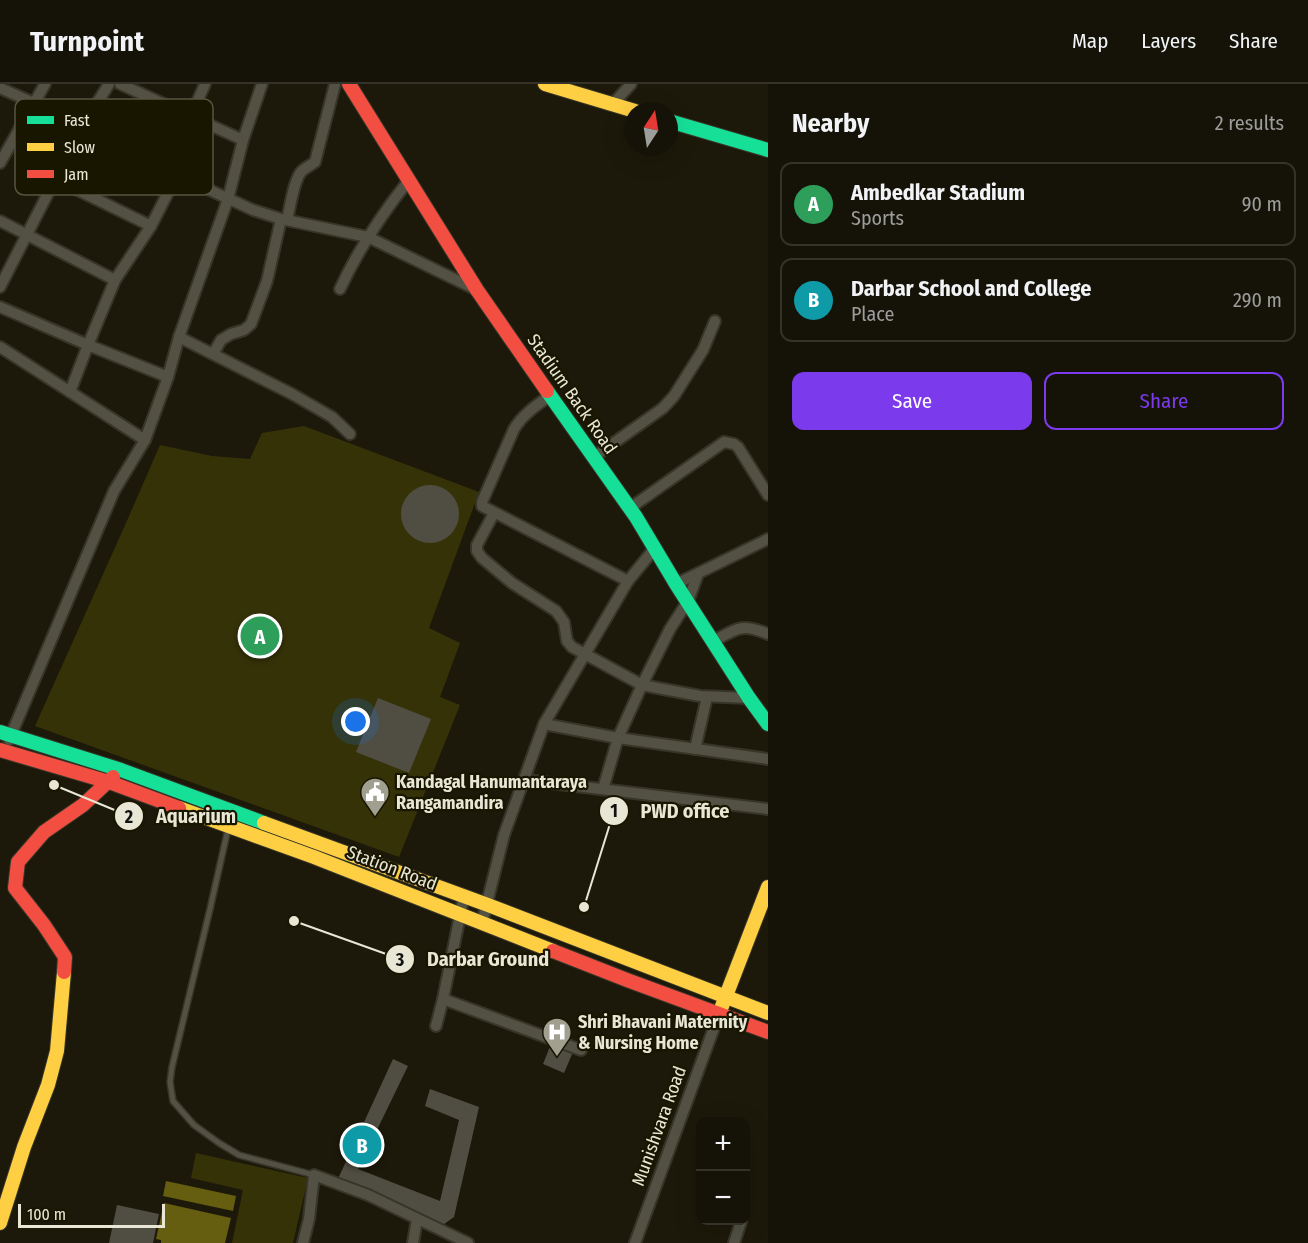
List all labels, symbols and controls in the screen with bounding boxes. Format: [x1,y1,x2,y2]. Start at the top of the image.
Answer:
text: Turnpoint [30,25,144,58]
text: Map [1072,28,1108,54]
text: Layers [1141,28,1196,54]
text: Share [1229,28,1278,54]
legend [15,99,213,195]
north arrow [624,102,678,156]
text: Nearby [792,108,869,139]
text: Fast [64,111,91,130]
text: 2 results [1215,111,1284,135]
text: Slow [64,138,95,157]
text: Jam [64,165,89,184]
text: Ambedkar Stadium [851,179,1025,206]
text: A [808,192,819,216]
text: 90 m [1242,192,1282,216]
text: Sports [851,206,904,230]
text: Darbar School and College [851,275,1091,302]
text: B [808,288,819,312]
text: 290 m [1233,288,1282,312]
text: Place [851,302,894,326]
street label: Stadium Back Road [522,330,622,458]
button: Save [792,372,1032,430]
button: Share [1044,372,1284,430]
pin: A [240,614,280,658]
your location [341,707,370,736]
place label: Kandagal Hanumantaraya Rangamandira [396,771,587,814]
public building icon: Kandagal Hanumantaraya Rangamandira [359,776,391,818]
callout: PWD office [599,792,742,830]
callout: Aquarium [114,797,248,835]
text: PWD office [641,799,729,823]
text: 1 [610,800,618,822]
text: Aquarium [155,804,236,828]
text: 2 [124,806,133,828]
street label: Station Road [344,841,440,895]
callout: Darbar Ground [385,940,561,978]
text: Darbar Ground [427,947,549,971]
text: 3 [395,949,405,971]
place label: Shri Bhavani Maternity & Nursing Home [578,1011,748,1054]
hospital icon: Shri Bhavani Maternity & Nursing Home [541,1016,573,1058]
street label: Munishvara Road [627,1063,691,1189]
map controls [696,1117,750,1225]
button: + [696,1117,750,1171]
pin: B [342,1122,382,1168]
button: − [696,1171,750,1225]
scale bar [18,1201,165,1228]
text: 100 m [27,1205,66,1224]

